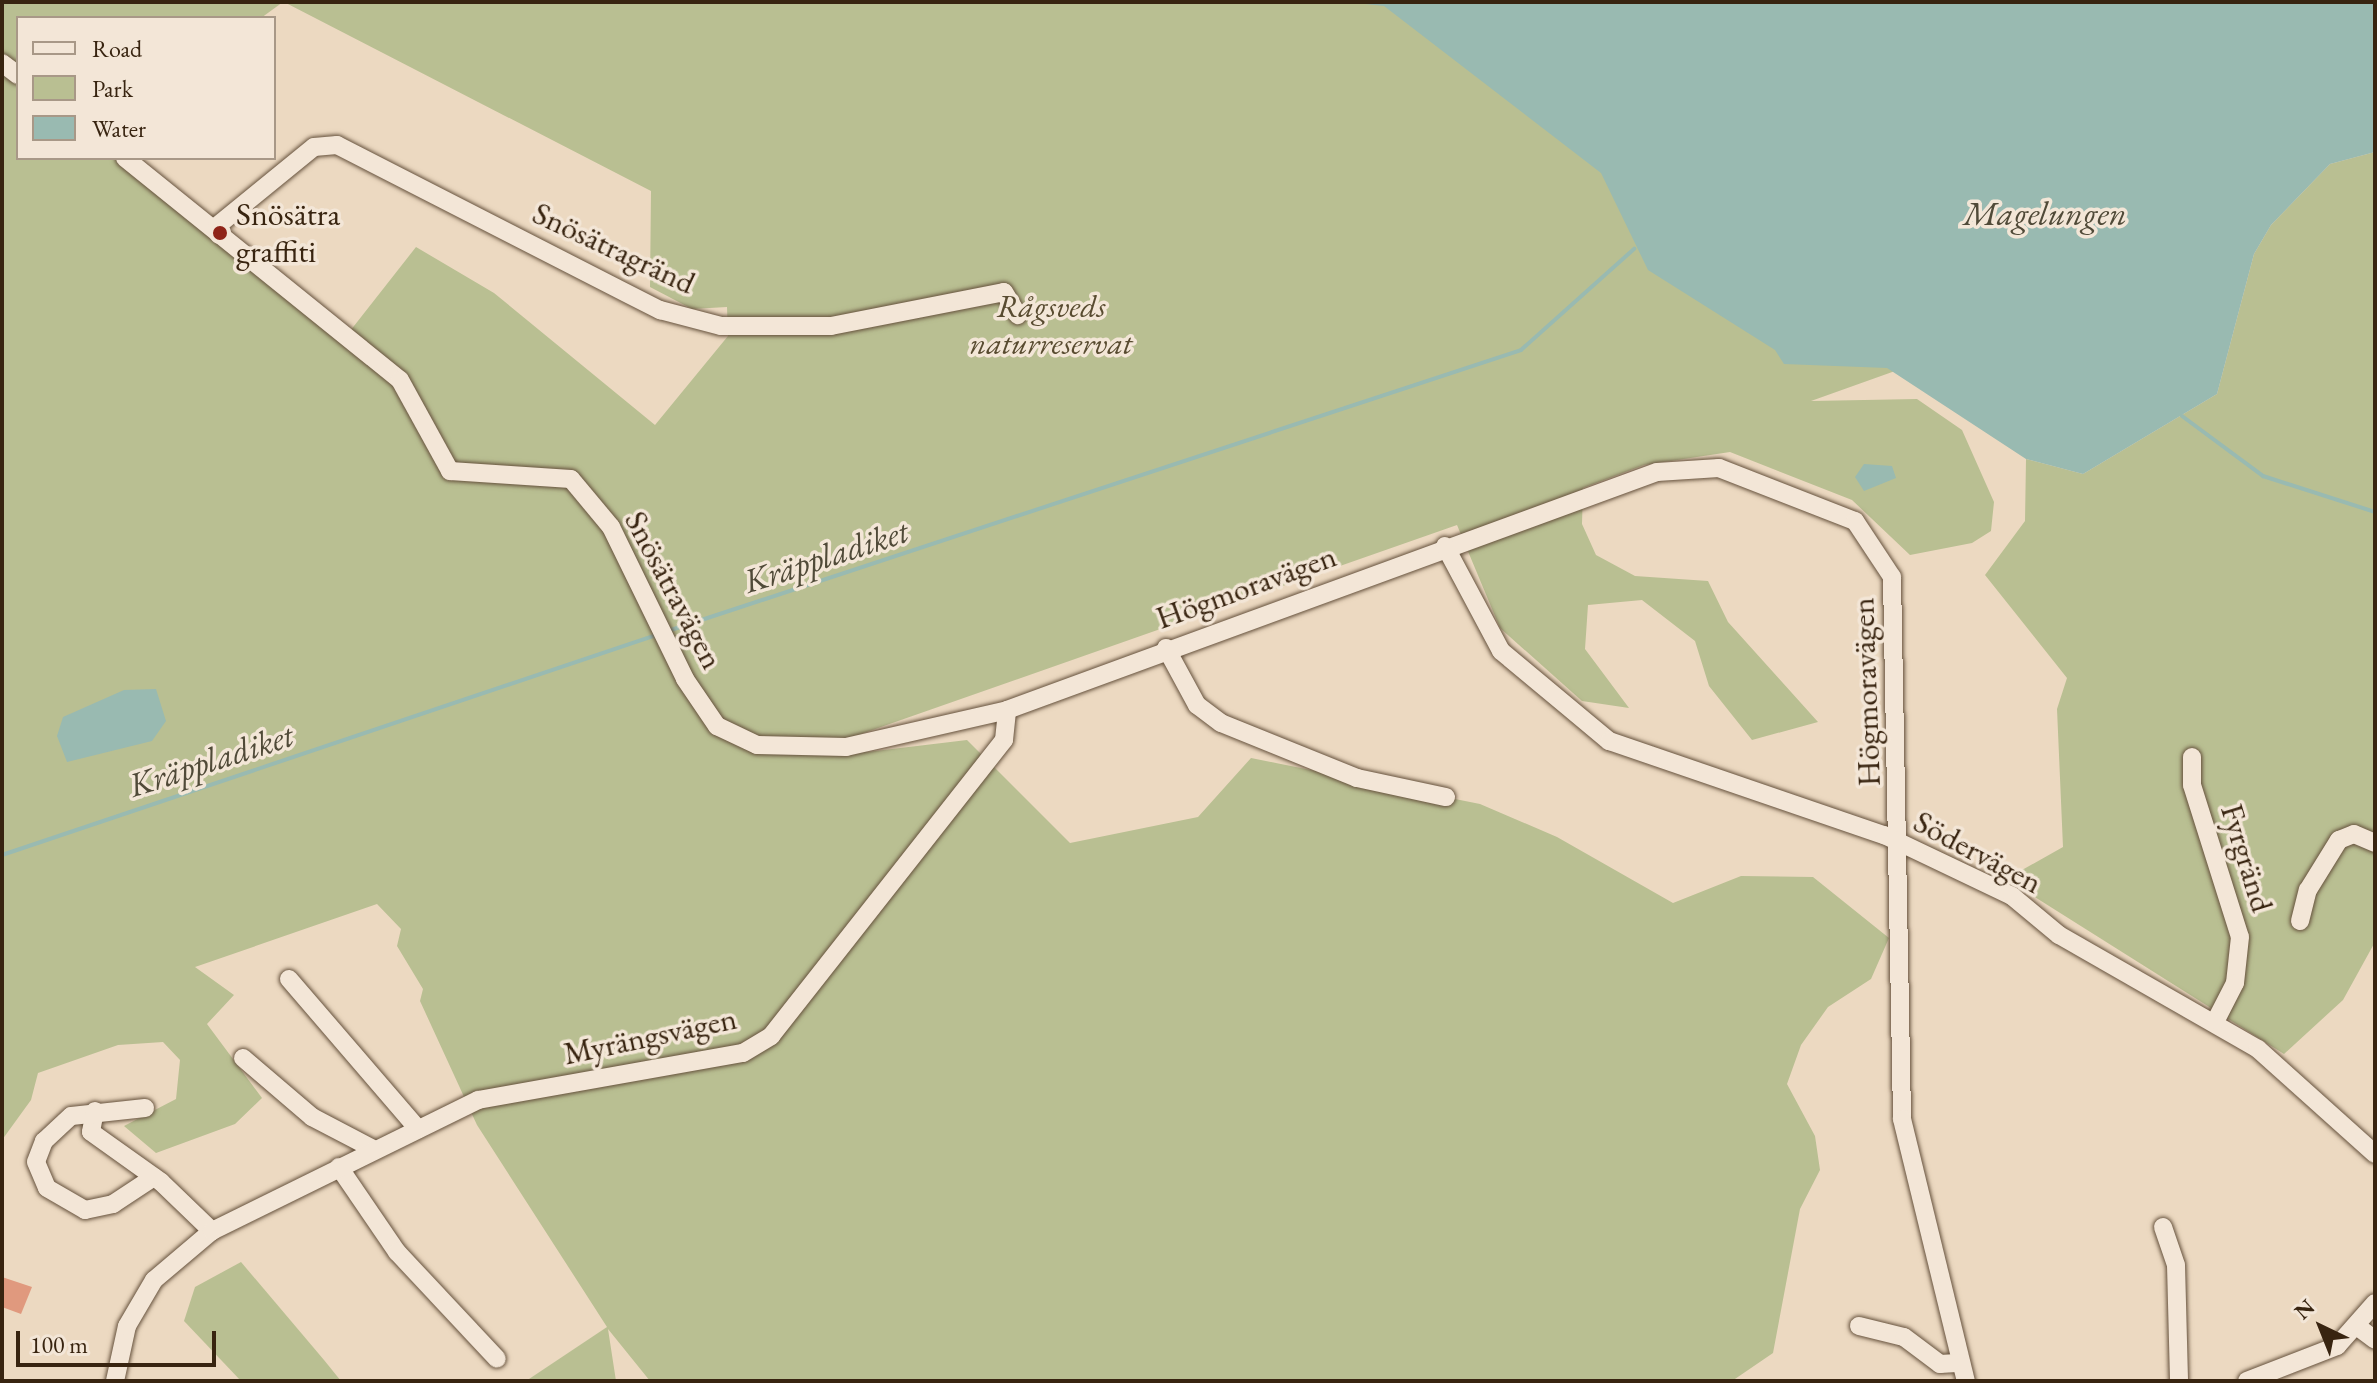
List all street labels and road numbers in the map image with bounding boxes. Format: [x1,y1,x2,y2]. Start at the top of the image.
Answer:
street label: Snösätragränd [527,194,701,302]
street label: Snösätravägen [616,505,732,675]
street label: Högmoravägen [1151,537,1341,637]
street label: Högmoravägen [1844,597,1888,787]
street label: Fyrgränd [2212,800,2282,916]
street label: Södervägen [1907,802,2049,902]
street label: Myrängsvägen [560,999,740,1073]

